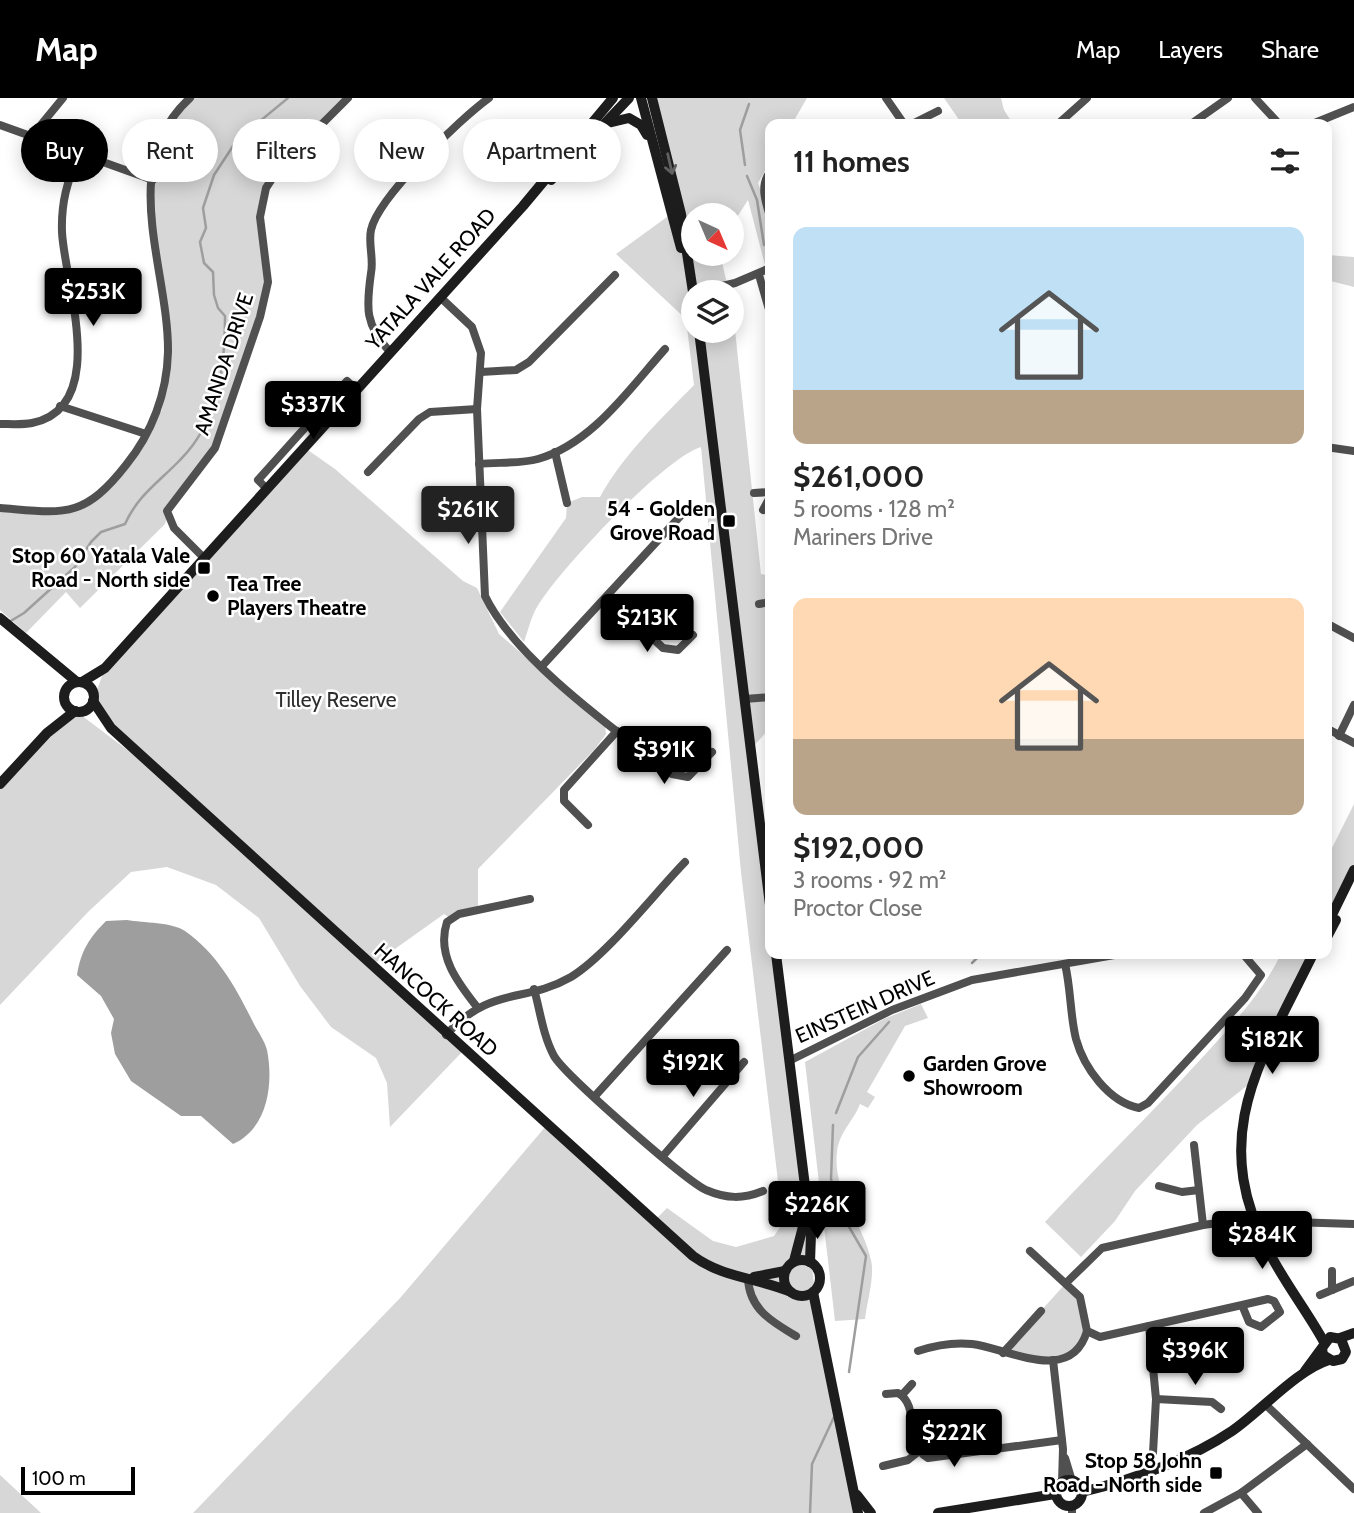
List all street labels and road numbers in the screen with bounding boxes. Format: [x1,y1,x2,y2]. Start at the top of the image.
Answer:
street label: YATALA VALE ROAD [360,203,501,355]
street label: AMANDA DRIVE [189,290,258,438]
street label: HANCOCK ROAD [369,938,503,1062]
street label: EINSTEIN DRIVE [791,965,938,1048]

